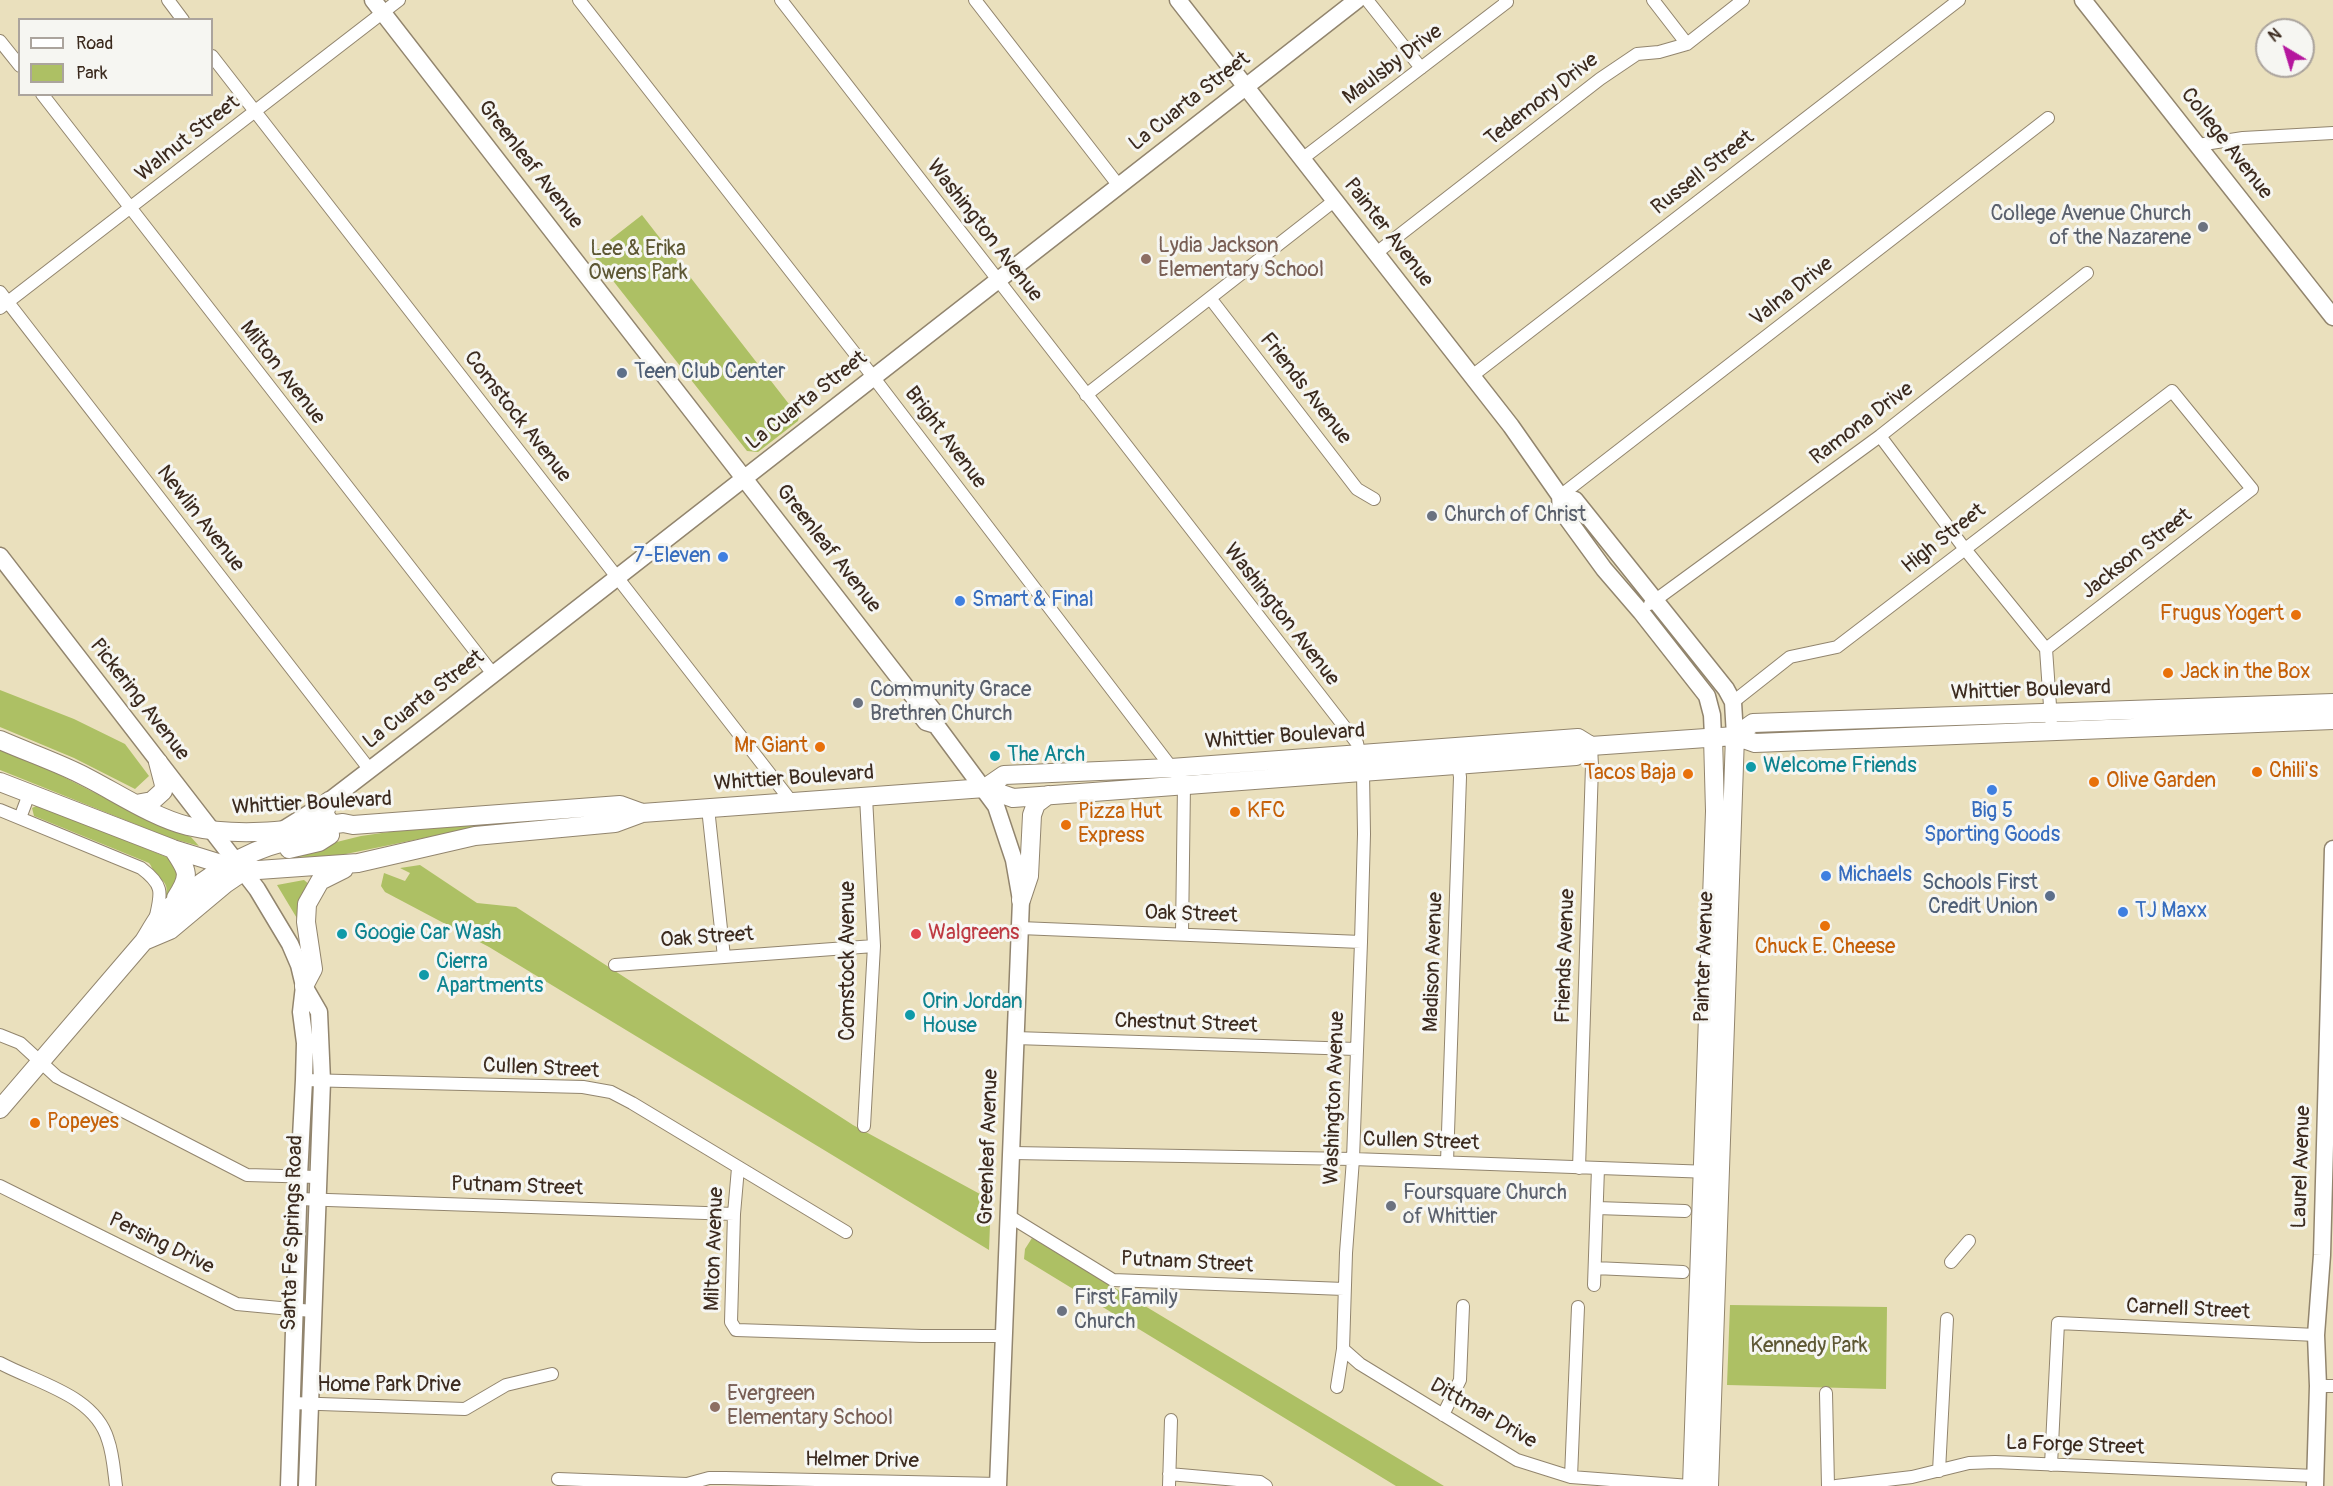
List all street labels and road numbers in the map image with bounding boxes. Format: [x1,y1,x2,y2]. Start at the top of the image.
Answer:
street label: Maulsby Drive [1338,19,1448,111]
street label: La Cuarta Street [1124,47,1256,157]
street label: Tedemory Drive [1480,48,1604,152]
street label: College Avenue [2175,83,2277,205]
street label: Walnut Street [131,91,245,187]
street label: Greenleaf Avenue [472,96,588,234]
street label: Russell Street [1647,125,1759,221]
street label: Washington Avenue [921,155,1047,307]
street label: Painter Avenue [1338,174,1438,292]
street label: Valna Drive [1745,252,1839,332]
street label: Milton Avenue [234,316,330,430]
street label: Friends Avenue [1254,328,1356,450]
street label: Comstock Avenue [458,346,576,488]
street label: La Cuarta Street [741,346,873,456]
street label: Ramona Drive [1805,377,1919,471]
street label: Bright Avenue [898,382,992,494]
street label: Newlin Avenue [151,461,249,577]
street label: Greenleaf Avenue [770,480,886,618]
street label: High Street [1897,499,1991,579]
street label: Jackson Street [2077,503,2197,605]
street label: Washington Avenue [1218,539,1344,691]
street label: Pickering Avenue [84,634,194,766]
street label: La Cuarta Street [358,645,490,755]
street label: Whittier Boulevard [1950,676,2112,706]
street label: Whittier Boulevard [1204,719,1366,755]
street label: Whittier Boulevard [713,761,875,797]
street label: Whittier Boulevard [231,787,393,821]
street label: Comstock Avenue [836,881,862,1041]
street label: Friends Avenue [1551,888,1581,1024]
street label: Madison Avenue [1419,891,1449,1033]
street label: Painter Avenue [1690,891,1720,1023]
street label: Oak Street [1144,901,1238,929]
street label: Oak Street [660,922,754,954]
street label: Chestnut Street [1114,1009,1258,1039]
street label: Washington Avenue [1319,1011,1351,1185]
street label: Cullen Street [482,1053,600,1085]
street label: Greenleaf Avenue [974,1069,1004,1225]
street label: Laurel Avenue [2287,1105,2317,1229]
street label: Cullen Street [1362,1127,1480,1157]
street label: Santa Fe Springs Road [277,1135,309,1331]
street label: Putnam Street [450,1172,584,1202]
street label: Milton Avenue [700,1186,730,1312]
street label: Persing Drive [104,1208,218,1280]
street label: Putnam Street [1120,1247,1254,1279]
street label: Carnell Street [2125,1294,2251,1326]
street label: Home Park Drive [317,1373,461,1399]
street label: Dittmar Drive [1425,1373,1541,1455]
street label: La Forge Street [2005,1431,2145,1461]
street label: Helmer Drive [805,1447,919,1475]

